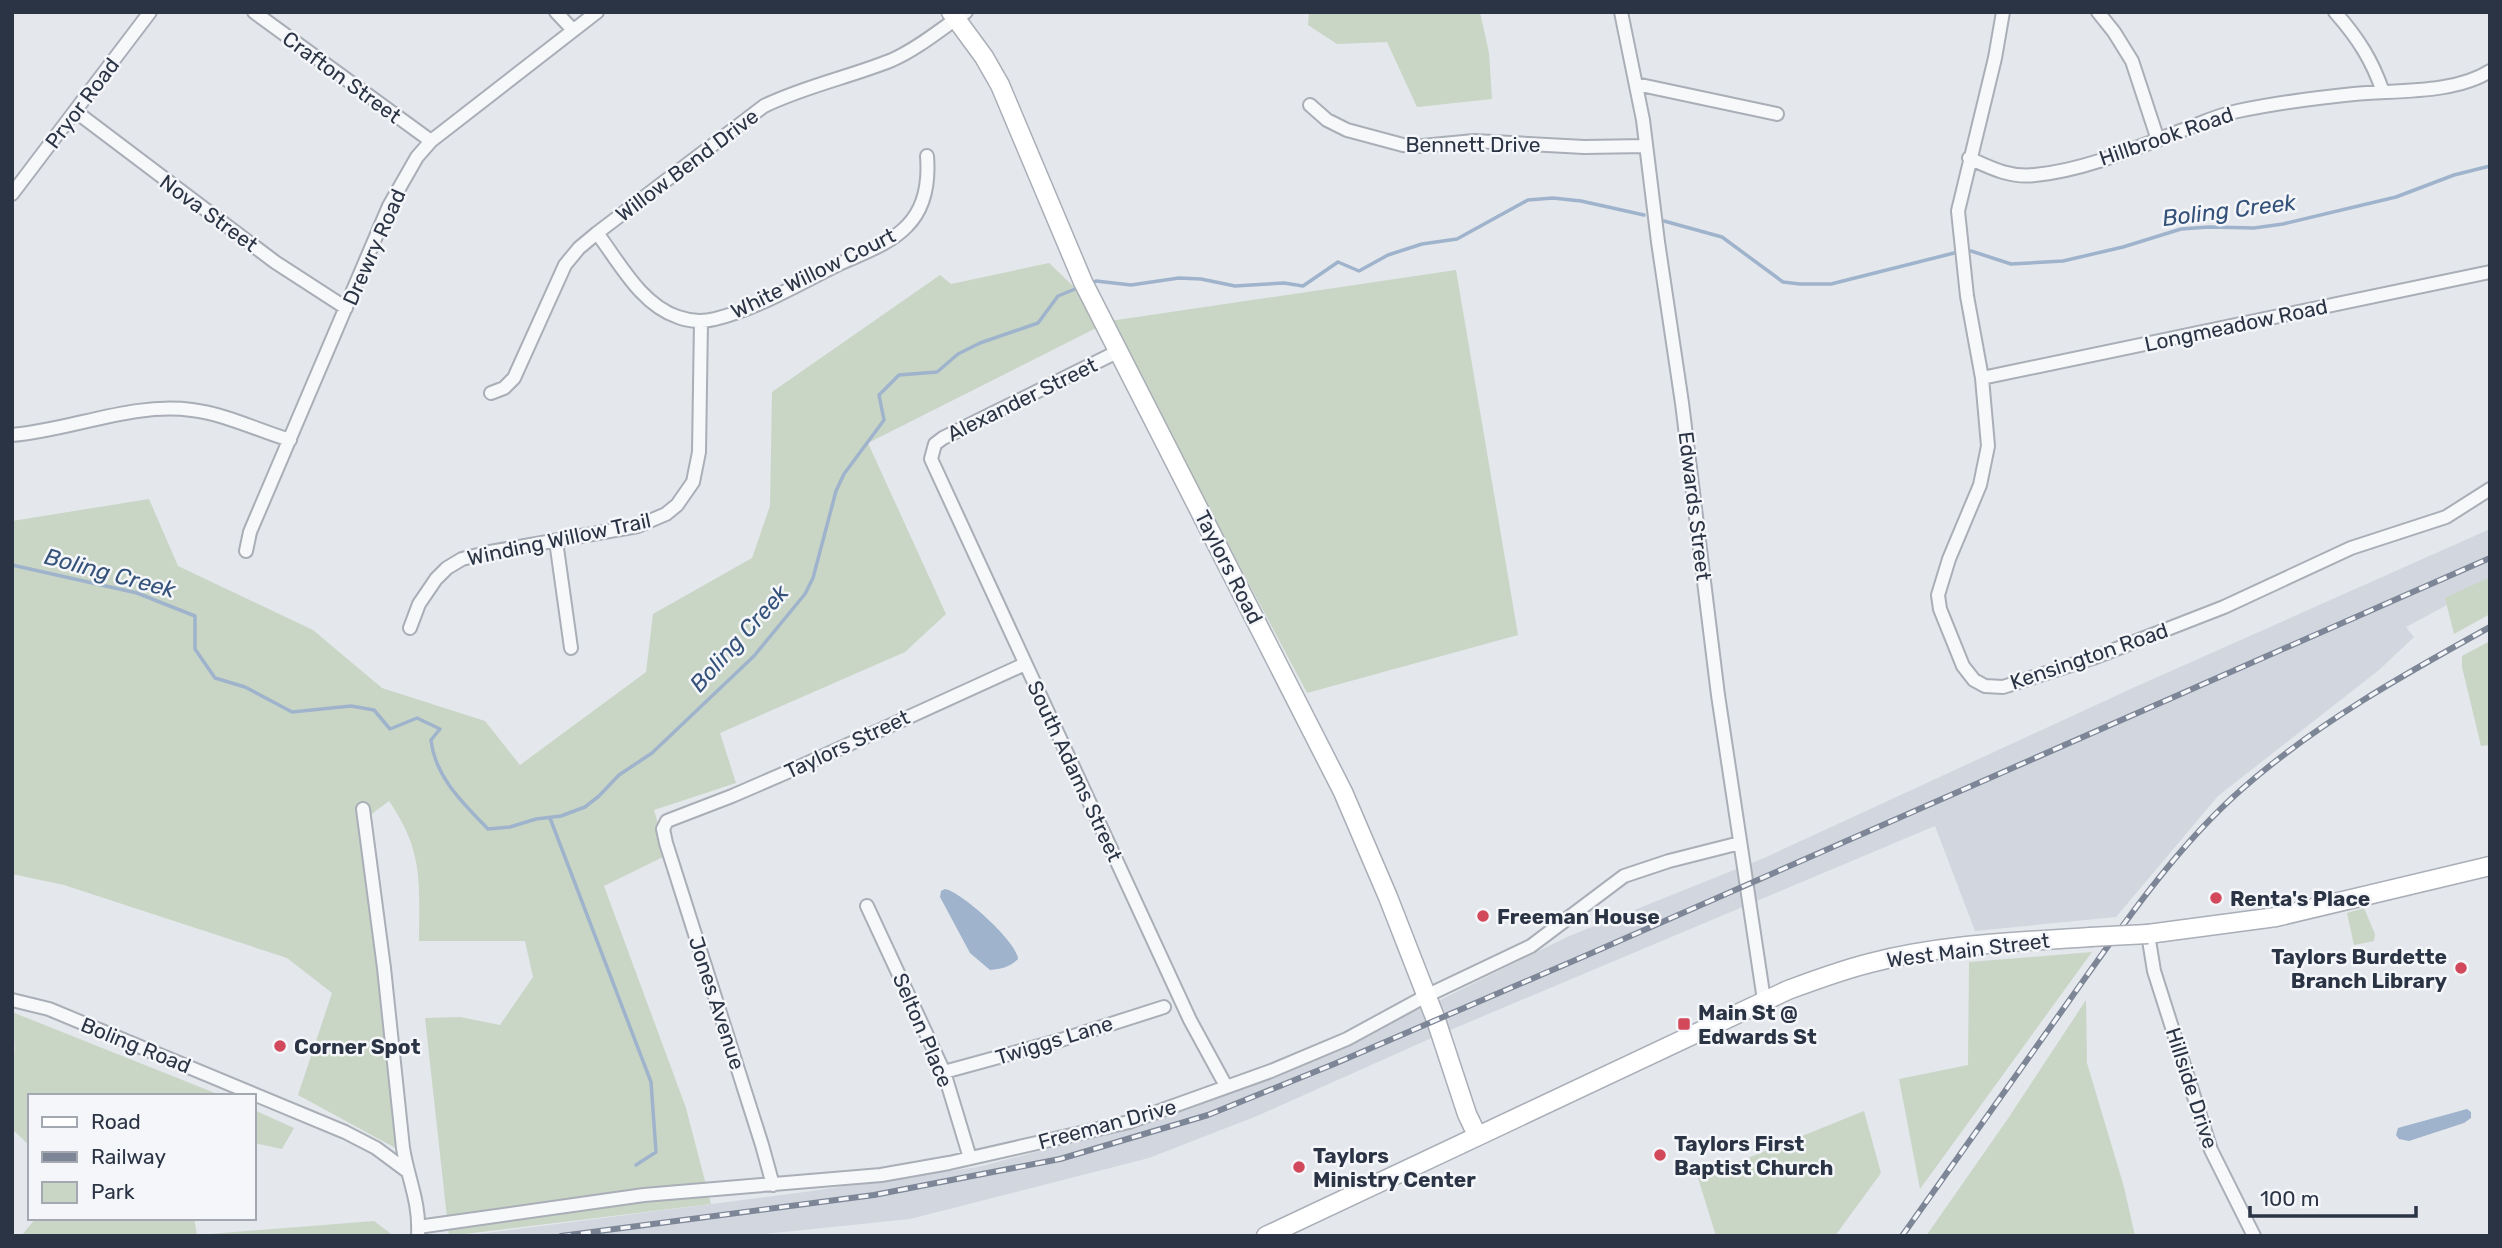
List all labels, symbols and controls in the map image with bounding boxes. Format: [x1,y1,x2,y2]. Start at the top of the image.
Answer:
street label: Crafton Street [278,26,406,128]
street label: Pryor Road [40,53,124,153]
street label: Hillbrook Road [2096,101,2236,171]
street label: Willow Bend Drive [611,103,763,227]
street label: Bennett Drive [1405,132,1541,157]
street label: Nova Street [155,169,263,257]
street label: Drewry Road [337,185,411,309]
water label: Boling Creek [2160,188,2299,232]
street label: White Willow Court [727,222,899,324]
street label: Longmeadow Road [2142,293,2330,357]
street label: Alexander Street [943,352,1101,446]
street label: Edwards Street [1673,430,1717,582]
street label: Taylors Road [1190,506,1268,628]
street label: Winding Willow Trail [465,507,653,571]
water label: Boling Creek [41,542,180,604]
water label: Boling Creek [684,578,795,697]
street label: Kensington Road [2007,617,2171,695]
street label: South Adams Street [1022,677,1128,865]
street label: Taylors Street [781,704,913,784]
place label: Renta's Place [2230,886,2370,911]
marker: Renta's Place [2208,890,2224,906]
place label: Freeman House [1497,904,1660,929]
marker: Freeman House [1475,908,1491,924]
street label: West Main Street [1885,928,2051,972]
street label: Jones Avenue [684,933,750,1073]
place label: Taylors Burdette Branch Library [2271,944,2447,993]
marker: Taylors Burdette Branch Library [2453,960,2469,976]
street label: Selton Place [888,969,958,1091]
place label: Main St @ Edwards St [1698,1000,1817,1049]
street label: Twiggs Lane [992,1010,1116,1070]
street label: Boling Road [77,1012,195,1078]
marker: Main St @ Edwards St [1676,1016,1692,1032]
street label: Hillside Drive [2161,1024,2223,1152]
place label: Corner Spot [294,1034,421,1059]
marker: Corner Spot [272,1038,288,1054]
legend [28,1094,256,1220]
street label: Freeman Drive [1035,1094,1179,1154]
text: Road [91,1109,141,1134]
place label: Taylors First Baptist Church [1674,1131,1833,1180]
place label: Taylors Ministry Center [1313,1143,1476,1192]
text: Railway [91,1144,166,1169]
marker: Taylors First Baptist Church [1652,1147,1668,1163]
marker: Taylors Ministry Center [1291,1159,1307,1175]
scale bar [2250,1174,2416,1218]
text: Park [91,1179,135,1204]
text: 100 m [2260,1186,2319,1211]

